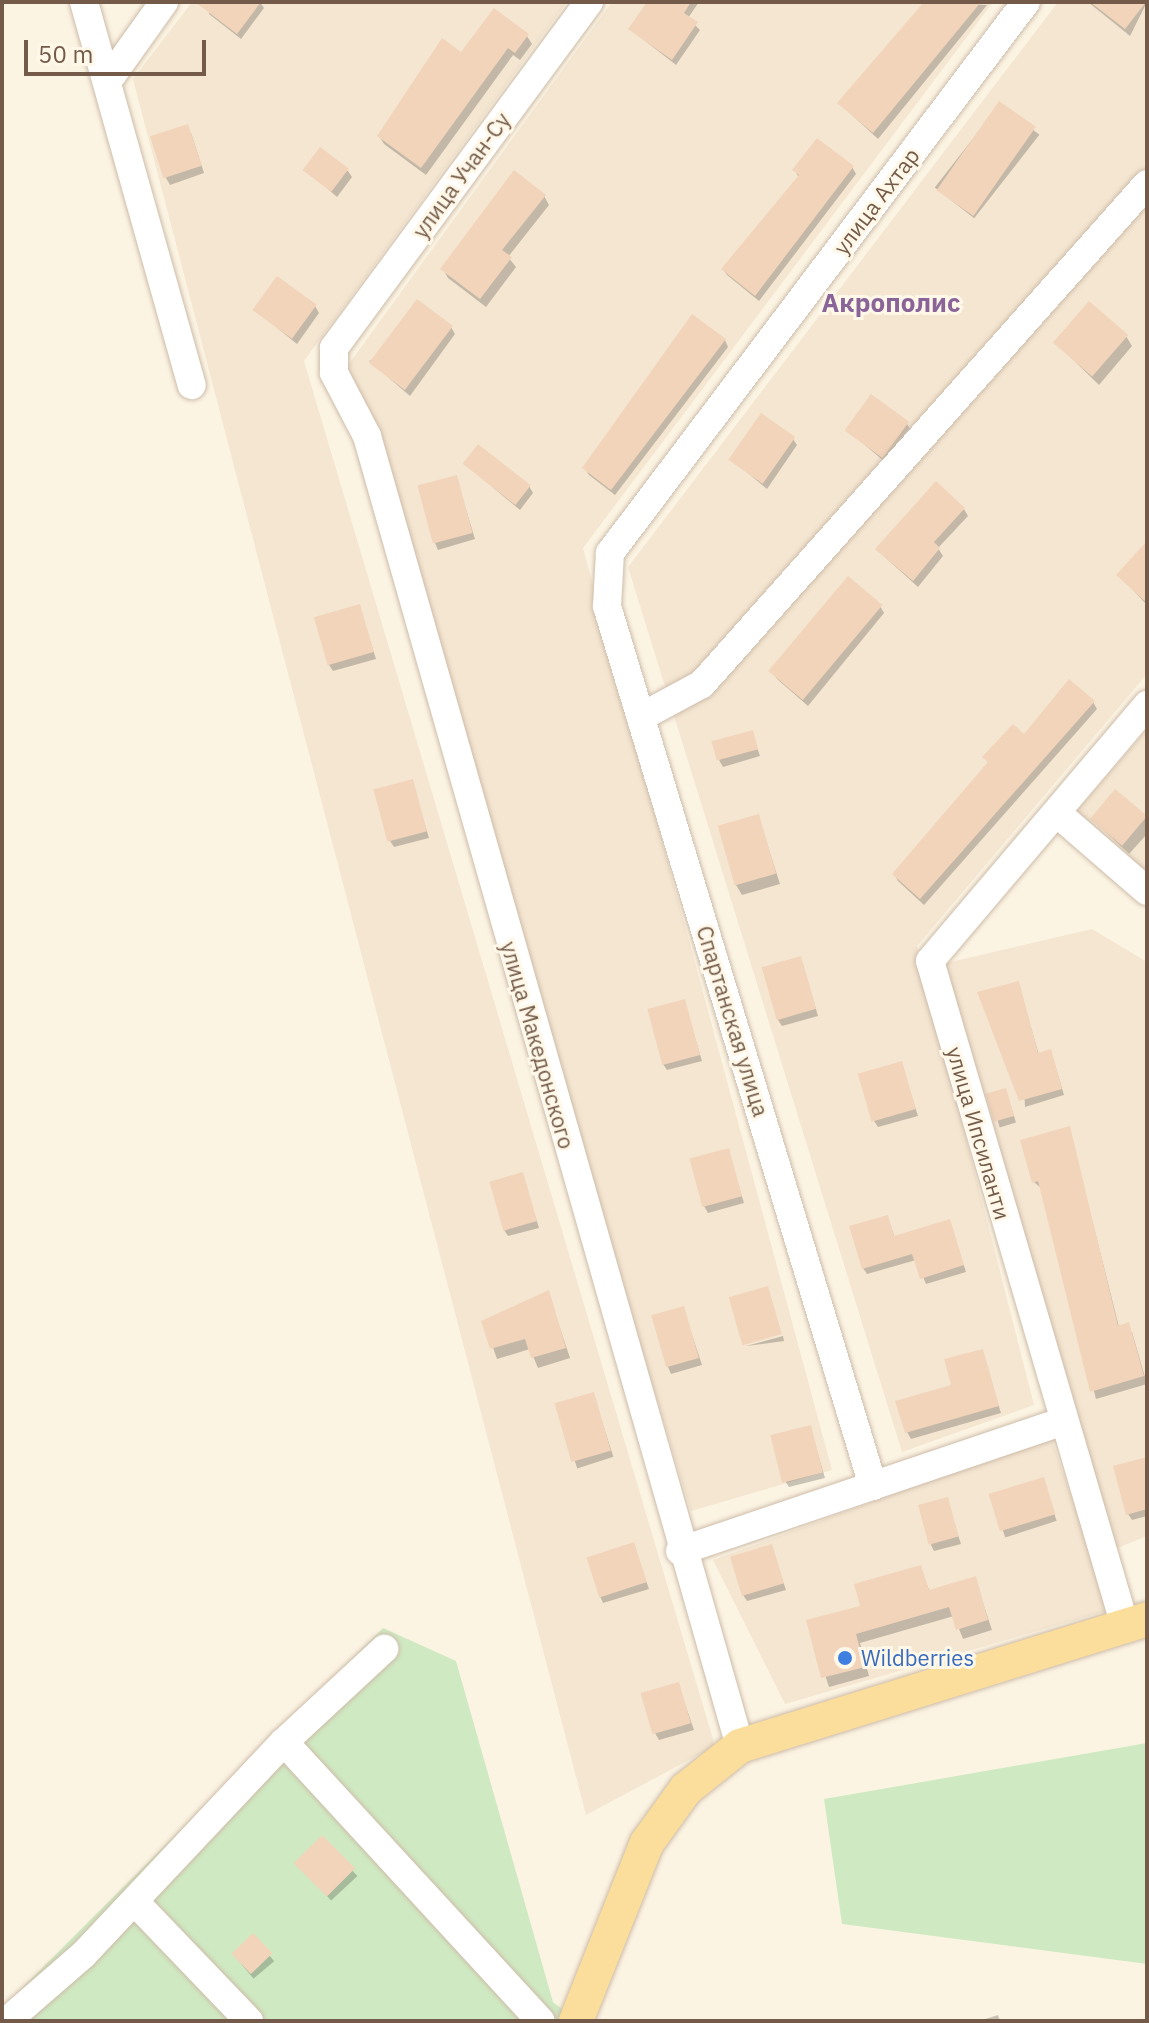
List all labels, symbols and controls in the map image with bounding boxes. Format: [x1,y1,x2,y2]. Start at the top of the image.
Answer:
scale bar [28,24,210,74]
text: 50 m [38,38,93,70]
street label: улица Учан-Су [407,107,515,243]
street label: улица Ахтар [827,143,925,259]
district label: Акрополис [822,287,960,319]
street label: Спартанская улица [691,923,775,1119]
street label: улица Македонского [496,938,580,1152]
street label: улица Ипсиланти [942,1043,1016,1223]
place label: Wildberries [861,1645,974,1671]
marker: Wildberries [836,1649,854,1667]

